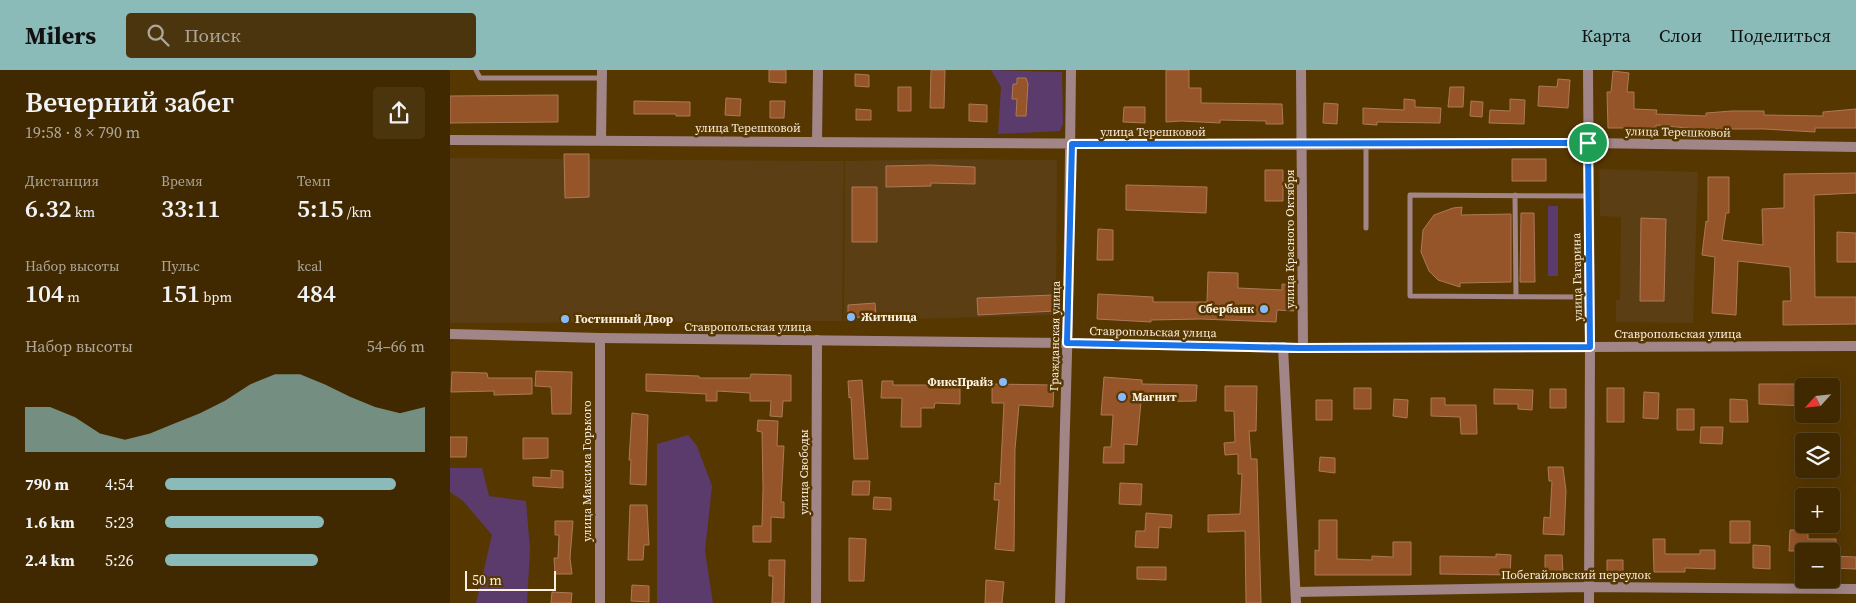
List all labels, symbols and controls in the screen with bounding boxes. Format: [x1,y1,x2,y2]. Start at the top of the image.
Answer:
search box [126,13,476,58]
text: Milers [25,19,96,52]
icon: search [144,21,172,49]
text: Поиск [184,22,241,48]
text: Карта [1581,23,1631,48]
text: Слои [1659,23,1702,48]
text: Поделиться [1730,23,1831,48]
text: Вечерний забег [25,83,234,121]
button: share [373,87,425,139]
street label: улица Терешковой [695,120,801,136]
text: 19:58 · 8 × 790 m [25,121,140,143]
pin [1567,122,1609,164]
street label: улица Терешковой [1625,123,1731,141]
street label: улица Терешковой [1100,124,1206,140]
icon: arrive [1574,129,1602,157]
street label: улица Красного Октября [1282,169,1298,309]
text: Дистанция [25,171,99,191]
text: Время [161,171,203,191]
text: Темп [297,171,331,191]
text: 6.32 [25,191,72,225]
text: 33:11 [161,191,221,225]
text: 5:15 [297,191,344,225]
text: km [72,202,95,222]
text: /km [344,202,372,222]
street label: улица Гагарина [1568,232,1586,321]
text: Набор высоты [25,256,119,276]
text: Пульс [161,256,200,276]
text: kcal [297,256,323,276]
text: 104 [25,276,64,310]
text: 151 [161,276,200,310]
text: 484 [297,276,336,310]
street label: Гражданская улица [1046,280,1064,391]
text: m [64,287,80,307]
text: bpm [200,287,232,307]
place label: Сбербанк [1198,301,1254,317]
marker: Сбербанк [1258,303,1270,315]
place label: Житница [861,309,918,325]
place label: Гостинный Двор [575,311,673,327]
marker: Житница [845,311,857,323]
marker: Гостинный Двор [559,313,571,325]
street label: Ставропольская улица [684,319,813,335]
street label: Ставропольская улица [1089,323,1218,341]
street label: Ставропольская улица [1614,326,1743,342]
text: Набор высоты [25,335,133,357]
text: 54–66 m [367,335,425,357]
place label: ФиксПрайз [927,374,993,390]
marker: ФиксПрайз [997,376,1009,388]
north arrow [1795,378,1840,422]
map controls [1795,378,1840,588]
place label: Магнит [1132,389,1177,405]
marker: Магнит [1116,391,1128,403]
street label: улица Максима Горького [579,400,595,542]
street label: улица Свободы [796,429,812,515]
button: layers [1795,433,1840,478]
text: 790 m [25,473,69,495]
text: 4:54 [105,473,134,495]
button: + [1795,488,1840,533]
text: 1.6 km [25,511,75,533]
text: 5:23 [105,511,134,533]
button: − [1795,543,1840,588]
text: 2.4 km [25,549,75,571]
text: 5:26 [105,549,134,571]
street label: Побегайловский переулок [1501,567,1651,583]
scale bar [465,568,556,591]
text: 50 m [472,570,502,590]

